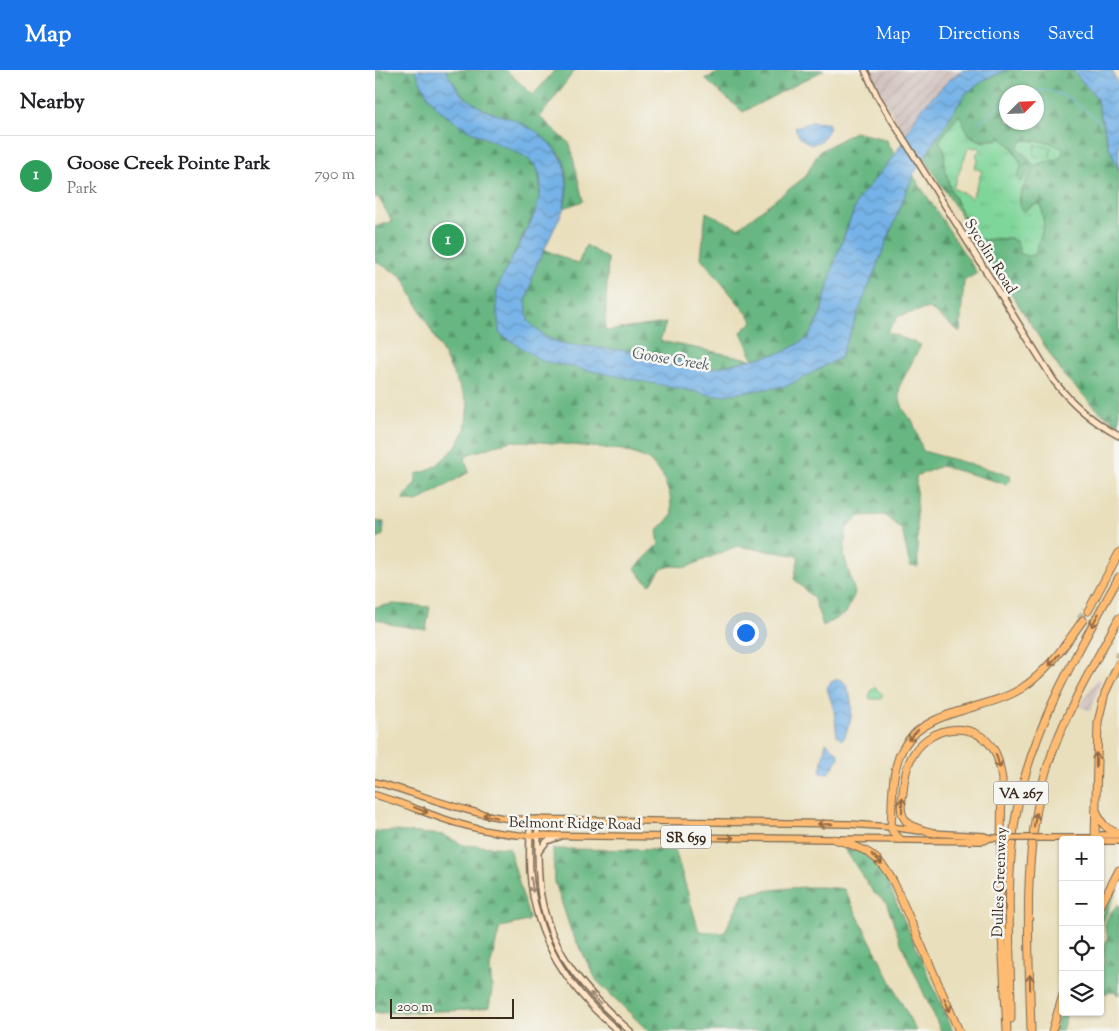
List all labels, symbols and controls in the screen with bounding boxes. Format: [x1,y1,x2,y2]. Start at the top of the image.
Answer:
text: Map [25,18,71,52]
text: Map [876,22,911,48]
text: Directions [939,22,1020,48]
text: Saved [1048,22,1094,48]
north arrow [999,85,1044,130]
text: Nearby [20,88,85,118]
text: Goose Creek Pointe Park [67,151,270,178]
text: 1 [33,164,39,187]
text: 790 m [314,164,355,187]
text: Park [67,178,98,201]
street label: Sycolin Road [958,215,1021,299]
pin: 1 [432,221,464,259]
water label: Goose Creek [630,343,711,378]
one-way arrow [1090,612,1100,627]
your location [733,620,759,646]
one-way arrow [1048,653,1059,666]
one-way arrow [907,729,919,741]
one-way arrow [993,753,1003,769]
one-way arrow [1091,753,1101,769]
road number: VA 267 [993,781,1049,804]
one-way arrow [897,797,907,814]
one-way arrow [413,806,429,815]
one-way arrow [482,810,498,820]
street label: Belmont Ridge Road [509,813,642,836]
one-way arrow [1030,813,1040,829]
one-way arrow [817,819,833,829]
road number: SR 659 [661,826,711,849]
street label: Dulles Greenway [988,826,1013,938]
one-way arrow [718,833,734,843]
map controls [1059,836,1104,1016]
button: + [1059,836,1104,881]
one-way arrow [871,853,883,865]
one-way arrow [527,876,537,892]
button: − [1059,881,1104,926]
button: locate [1059,926,1104,971]
button: layers [1059,971,1104,1016]
one-way arrow [1025,975,1035,991]
one-way arrow [589,992,601,1005]
scale bar [390,996,514,1019]
one-way arrow [943,997,953,1012]
text: 200 m [397,998,433,1018]

